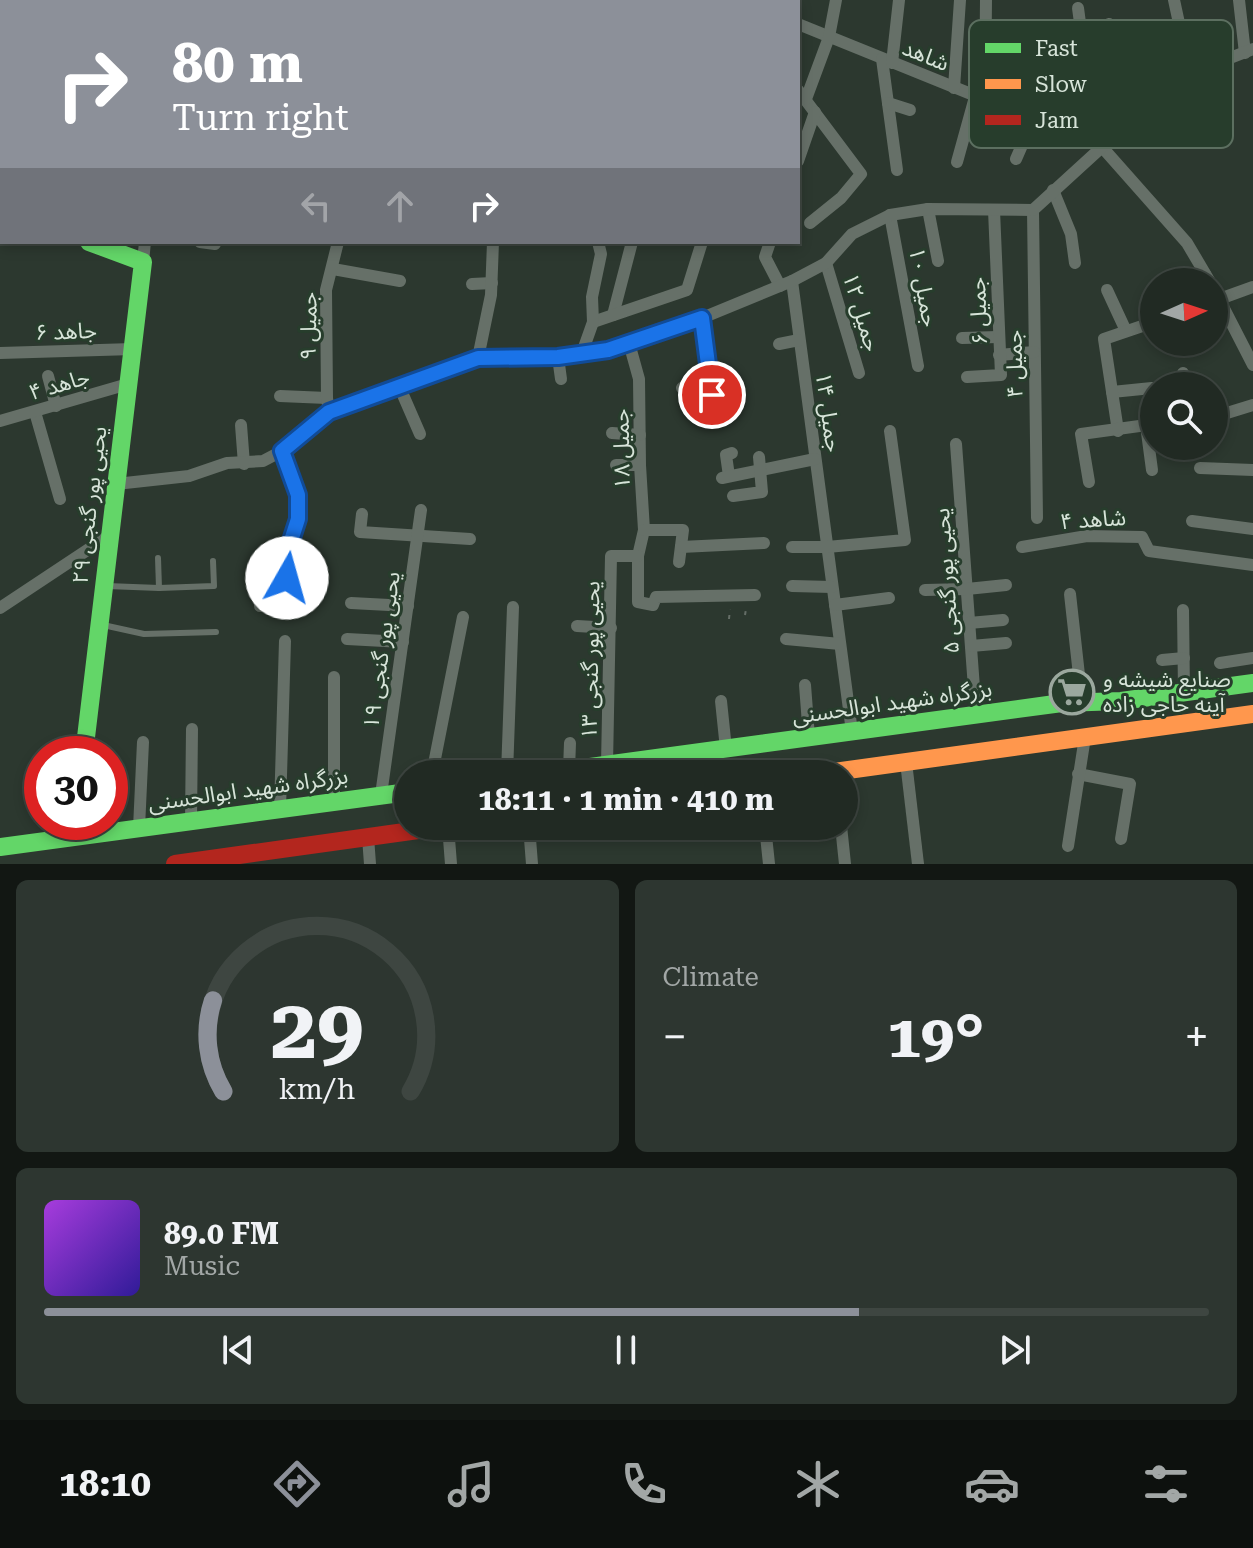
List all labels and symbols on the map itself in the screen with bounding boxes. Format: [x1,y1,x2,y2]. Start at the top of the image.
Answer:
legend [969,20,1233,148]
street label: شاهد [899,35,953,76]
text: Fast [1035,36,1078,61]
text: Slow [1035,72,1088,97]
text: Jam [1035,108,1079,133]
street label: جمیل ۱۰ [904,245,943,329]
north arrow [1140,268,1228,356]
street label: جمیل ۱۲ [838,270,885,354]
street label: جمیل ۶ [965,276,992,345]
street label: جمیل ۹ [295,292,322,360]
street label: جاهد ۶ [35,318,97,345]
street label: جمیل ۴ [1001,330,1028,398]
pin [678,361,746,429]
street label: جاهد ۴ [26,364,92,405]
street label: جمیل ۱۴ [811,370,847,454]
street label: جمیل ۱۸ [608,408,635,490]
street label: یحیی پور گنجی ۲۹ [67,425,114,586]
street label: شاهد ۴ [1059,505,1127,534]
street label: یحیی پور گنجی ۵ [929,507,966,655]
position arrow [245,536,329,620]
street label: یحیی پور گنجی ۱۹ [358,570,407,731]
street label: یحیی پور گنجی ۱۳ [577,580,607,740]
place label: صنایع شیشه و آینه حاجی زاده [1103,667,1231,718]
supermarket icon: صنایع شیشه و آینه حاجی زاده [1048,668,1096,716]
street label: بزرگراه شهید ابوالحسنی [791,676,994,730]
speed limit sign: 30 [24,736,128,840]
street label: بزرگراه شهید ابوالحسنی [147,763,350,817]

